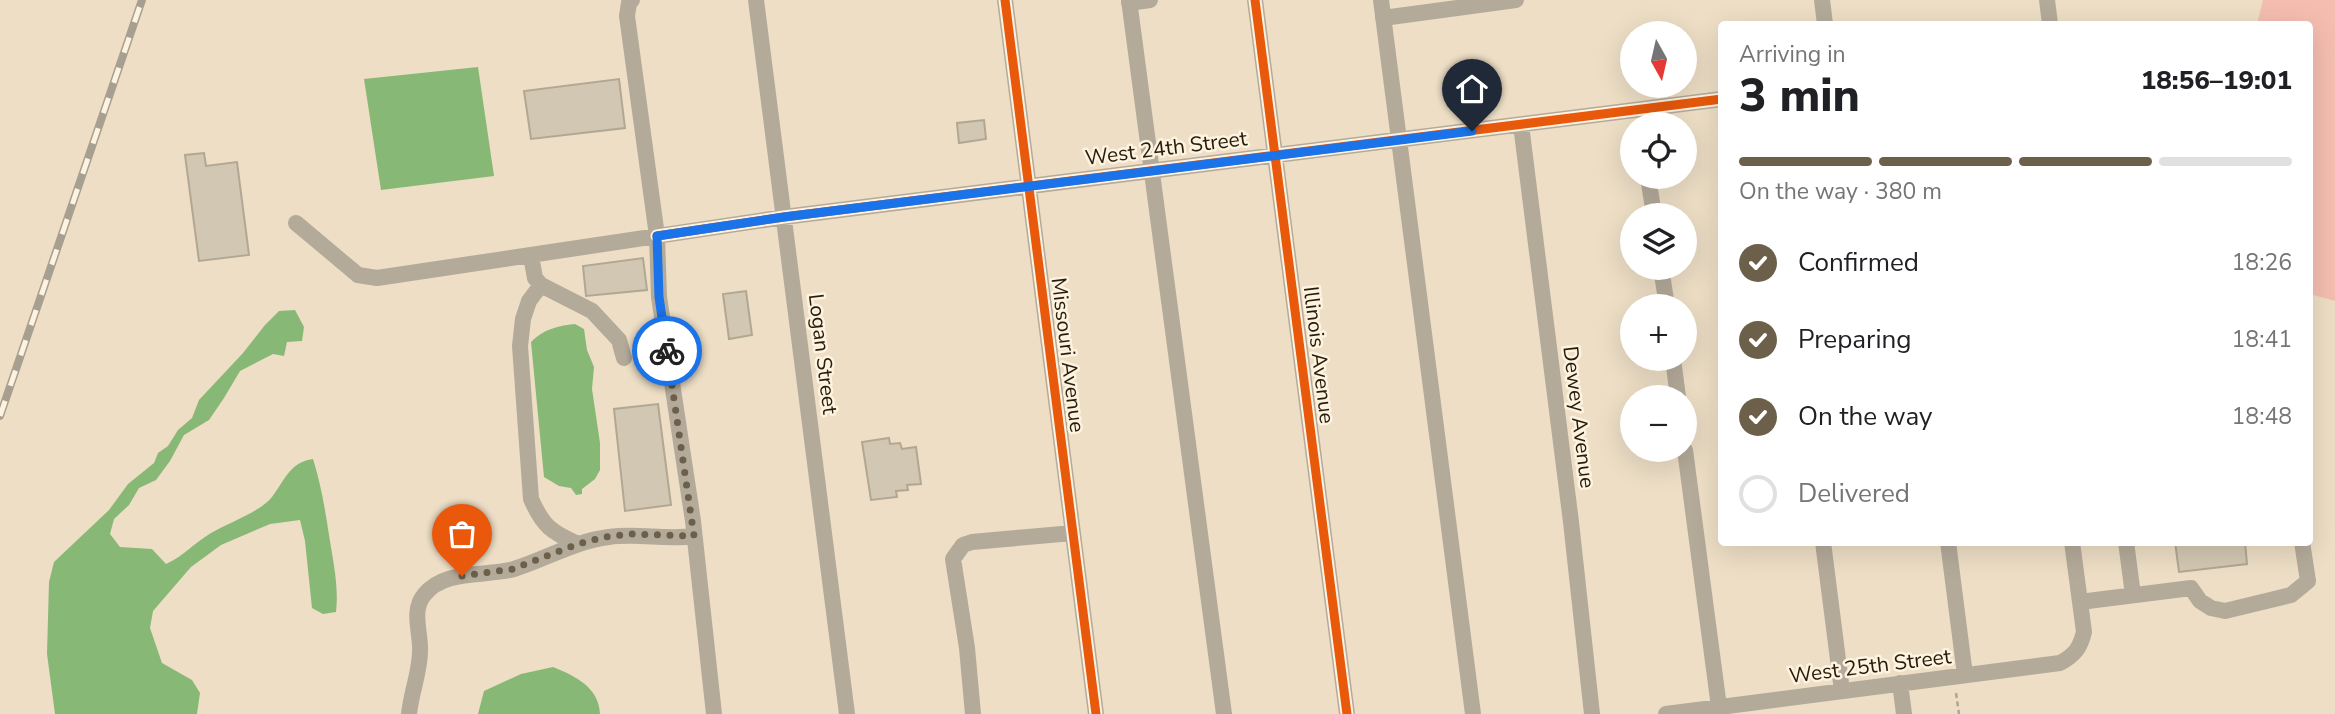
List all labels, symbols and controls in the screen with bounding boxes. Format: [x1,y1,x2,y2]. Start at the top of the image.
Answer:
north arrow [1620,21,1698,98]
map controls [1620,21,1697,462]
text: Arriving in [1739,39,1846,70]
pin [1442,59,1502,131]
text: 18:56–19:01 [2141,63,2292,98]
text: 3 min [1739,64,1860,127]
icon: home [1453,70,1491,108]
button: locate [1620,112,1697,189]
street label: West 24th Street [1083,124,1249,172]
text: On the way · 380 m [1739,176,1942,207]
button: layers [1620,203,1697,280]
icon: check [1739,244,1777,282]
text: Confirmed [1798,245,1919,280]
text: 18:26 [2232,247,2292,278]
street label: Missouri Avenue [1045,276,1091,434]
street label: Illinois Avenue [1297,285,1341,425]
street label: Logan Street [802,292,844,416]
button: + [1620,294,1697,371]
courier [632,316,702,386]
icon: check [1739,321,1777,359]
text: Preparing [1798,322,1911,357]
text: 18:41 [2232,324,2292,355]
icon: bike [648,332,686,370]
street label: Dewey Avenue [1556,344,1602,490]
button: − [1620,385,1697,462]
icon: check [1739,398,1777,436]
text: On the way [1798,399,1932,434]
text: 18:48 [2232,401,2292,432]
text: Delivered [1798,476,1910,511]
pin [432,504,492,576]
icon: bag [443,515,481,553]
street label: West 25th Street [1787,642,1953,690]

